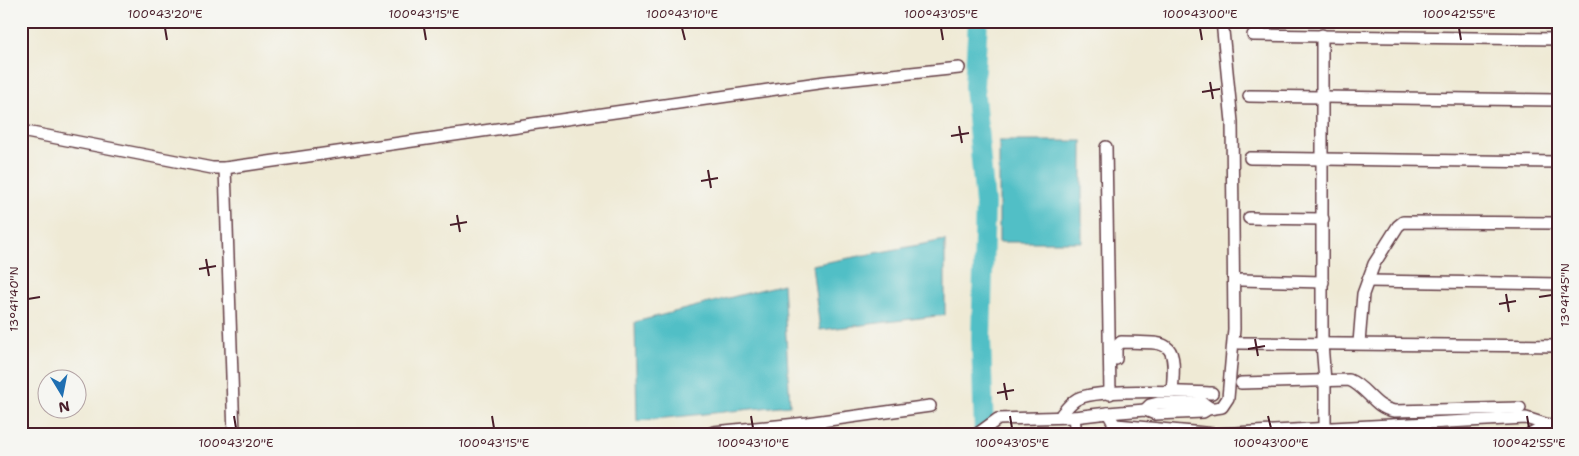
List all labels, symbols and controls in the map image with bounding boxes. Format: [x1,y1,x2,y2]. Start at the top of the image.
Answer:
text: 100°43'20"E [128,6,202,22]
text: 100°43'15"E [389,6,459,22]
text: 100°43'10"E [646,6,718,22]
text: 100°43'05"E [904,6,978,22]
text: 100°43'00"E [1162,6,1238,22]
text: 100°42'55"E [1422,6,1496,22]
text: 13°41'45"N [1557,263,1573,327]
text: 13°41'40"N [6,266,22,332]
north arrow [38,368,88,418]
text: N [57,397,71,417]
text: 100°43'20"E [199,435,273,451]
text: 100°43'15"E [459,435,529,451]
text: 100°43'10"E [717,435,789,451]
text: 100°43'05"E [975,435,1049,451]
text: 100°43'00"E [1233,435,1309,451]
text: 100°42'55"E [1492,435,1566,451]

